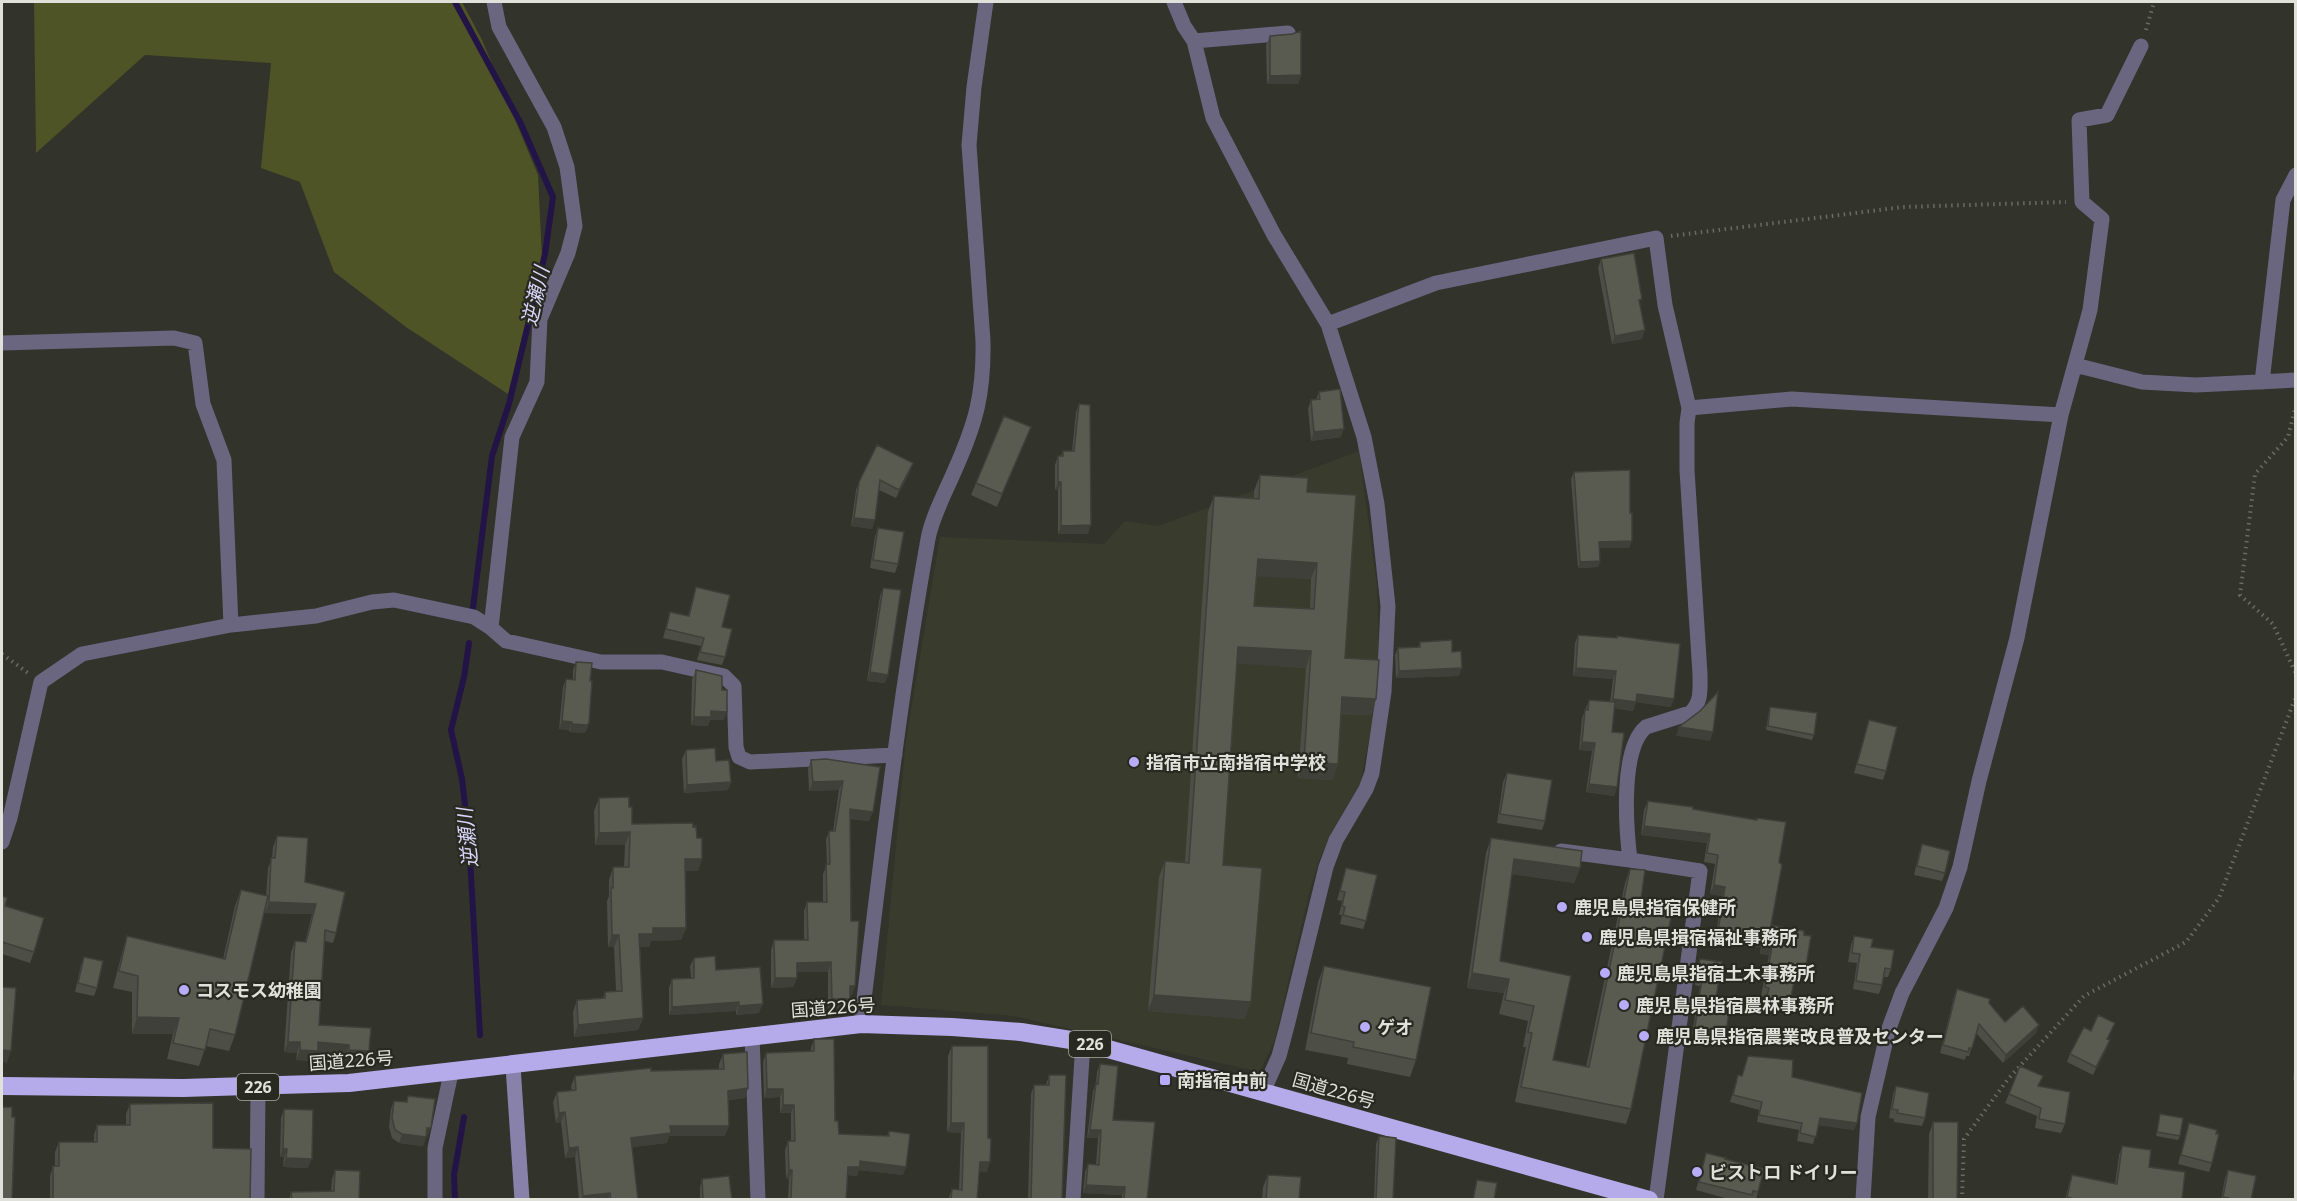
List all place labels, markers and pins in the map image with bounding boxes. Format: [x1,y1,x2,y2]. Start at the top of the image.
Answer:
place label: 指宿市立南指宿中学校 [1146,750,1326,774]
marker: 指宿市立南指宿中学校 [1127,755,1141,769]
place label: 鹿児島県指宿保健所 [1574,895,1736,919]
marker: 鹿児島県指宿保健所 [1555,900,1569,914]
place label: 鹿児島県揖宿福祉事務所 [1599,925,1797,949]
marker: 鹿児島県揖宿福祉事務所 [1580,930,1594,944]
place label: 鹿児島県指宿土木事務所 [1617,961,1815,985]
marker: 鹿児島県指宿土木事務所 [1598,966,1612,980]
place label: コスモス幼稚園 [196,978,322,1002]
marker: コスモス幼稚園 [177,983,191,997]
place label: 鹿児島県指宿農林事務所 [1636,993,1834,1017]
marker: 鹿児島県指宿農林事務所 [1617,998,1631,1012]
place label: ゲオ [1377,1015,1413,1039]
marker: ゲオ [1358,1020,1372,1034]
place label: 鹿児島県指宿農業改良普及センター [1656,1024,1944,1048]
marker: 鹿児島県指宿農業改良普及センター [1637,1029,1651,1043]
place label: 南指宿中前 [1177,1068,1267,1092]
marker: 南指宿中前 [1158,1073,1172,1087]
place label: ビストロ ドイリー [1709,1160,1858,1184]
marker: ビストロ ドイリー [1690,1165,1704,1179]

